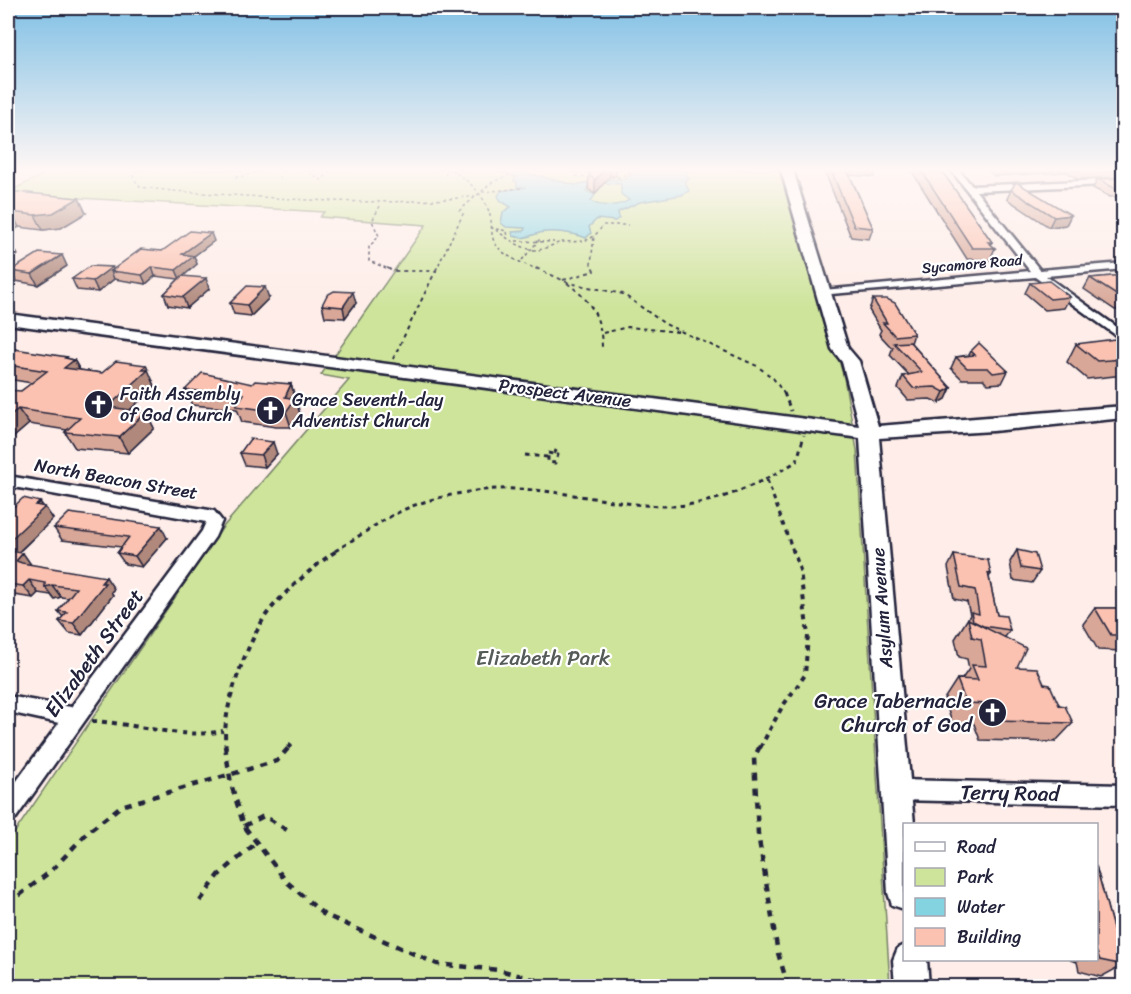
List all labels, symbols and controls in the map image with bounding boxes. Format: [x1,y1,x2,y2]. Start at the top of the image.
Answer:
street label: Sycamore Road [921,247,1024,281]
street label: Prospect Avenue [497,369,633,417]
place label: Faith Assembly of God Church [120,378,241,431]
place label: Grace Seventh-day Adventist Church [291,384,444,437]
church icon: Faith Assembly of God Church [83,388,115,420]
church icon: Grace Seventh-day Adventist Church [255,394,287,426]
street label: North Beacon Street [32,449,200,509]
street label: Asylum Avenue [862,547,902,670]
street label: Elizabeth Street [34,580,154,726]
park label: Elizabeth Park [476,639,611,677]
place label: Grace Tabernacle Church of God [814,682,974,744]
church icon: Grace Tabernacle Church of God [977,697,1009,729]
street label: Terry Road [960,773,1062,813]
legend [903,823,1098,961]
text: Road [957,831,997,863]
text: Park [957,861,994,893]
text: Water [957,891,1006,923]
text: Building [957,921,1021,953]

